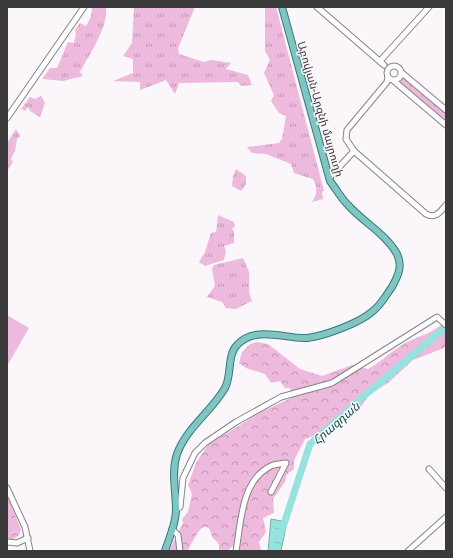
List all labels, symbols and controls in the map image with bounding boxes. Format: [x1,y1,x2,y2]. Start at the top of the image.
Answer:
street label: Աբովյան-Արզնի մայրուղի [294,40,348,178]
water label: Հրազդան [309,397,364,448]

